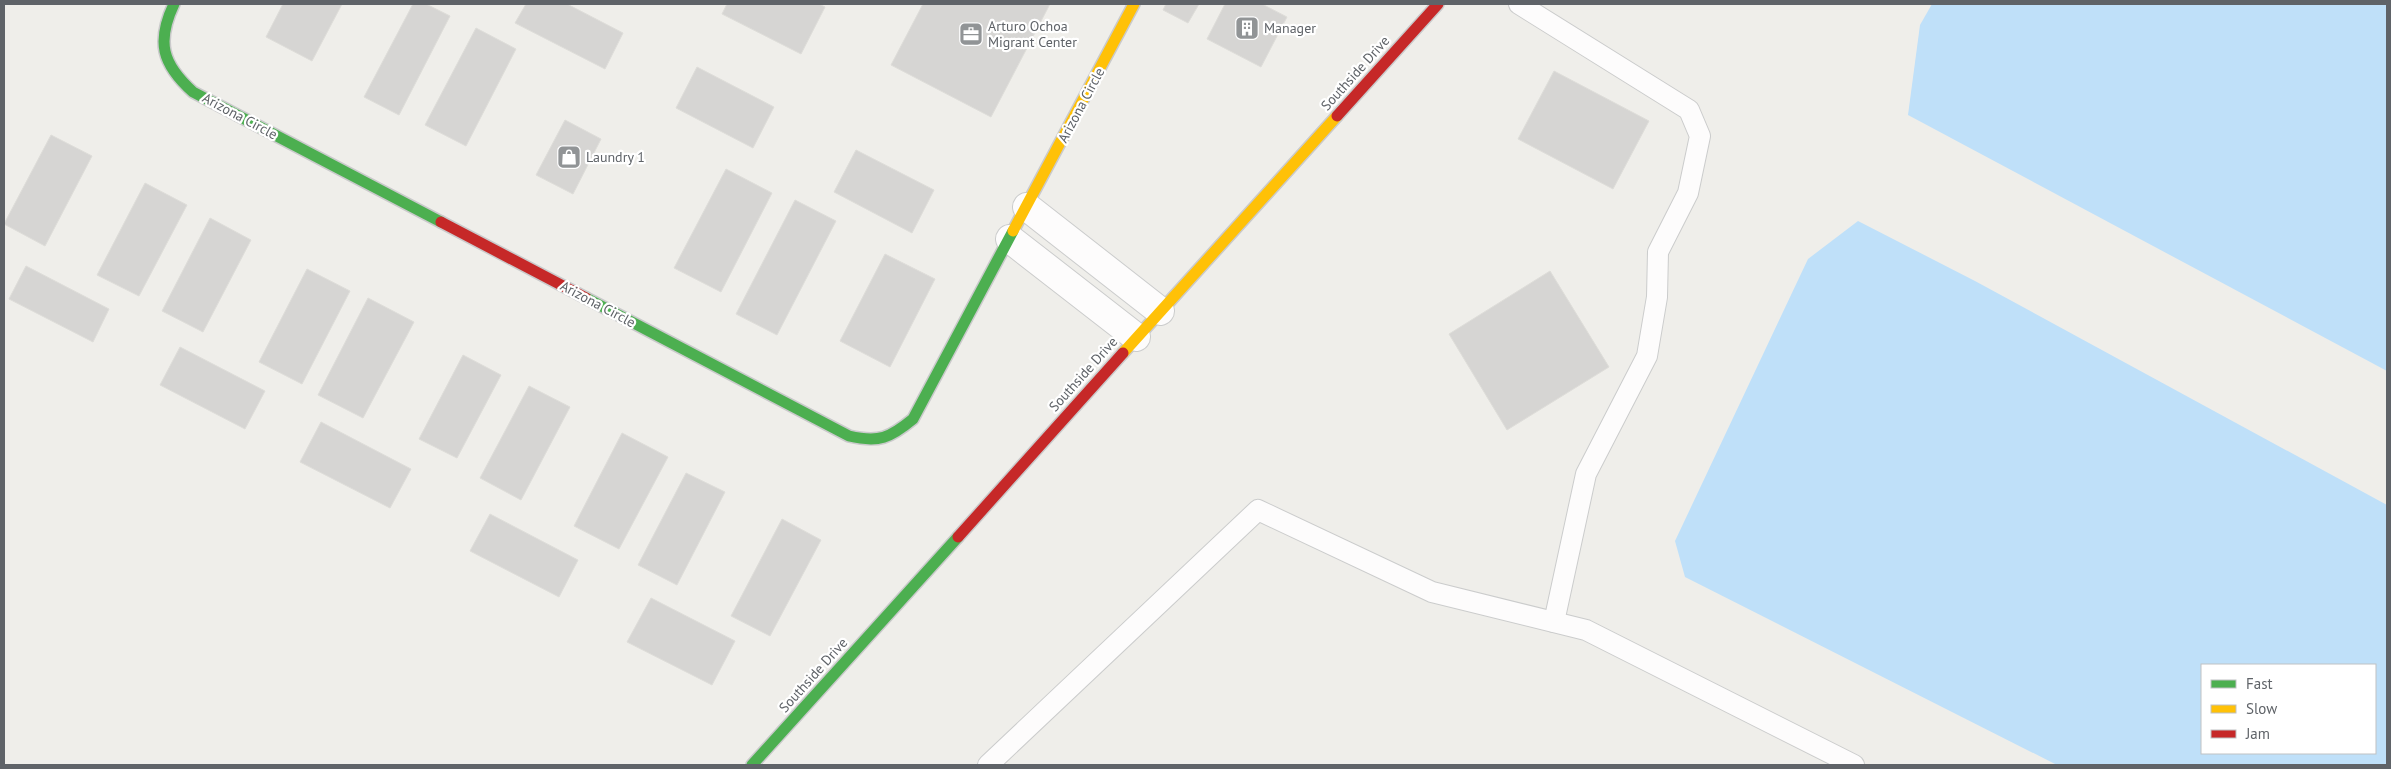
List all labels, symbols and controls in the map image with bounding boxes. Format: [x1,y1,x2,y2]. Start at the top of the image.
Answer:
building icon: Manager [1234,15,1260,41]
place label: Arturo Ochoa Migrant Center [988,17,1077,51]
place label: Manager [1264,19,1316,37]
office icon: Arturo Ochoa Migrant Center [958,21,984,47]
street label: Southside Drive [1317,32,1393,114]
street label: Arizona Circle [1054,64,1108,146]
street label: Arizona Circle [199,89,281,143]
shop icon: Laundry 1 [556,144,582,170]
place label: Laundry 1 [586,148,645,166]
street label: Arizona Circle [557,277,639,331]
street label: Southside Drive [1045,333,1121,415]
street label: Southside Drive [775,634,851,716]
legend [2201,664,2376,754]
text: Fast [2246,674,2273,693]
text: Slow [2246,699,2277,718]
text: Jam [2245,724,2270,743]

